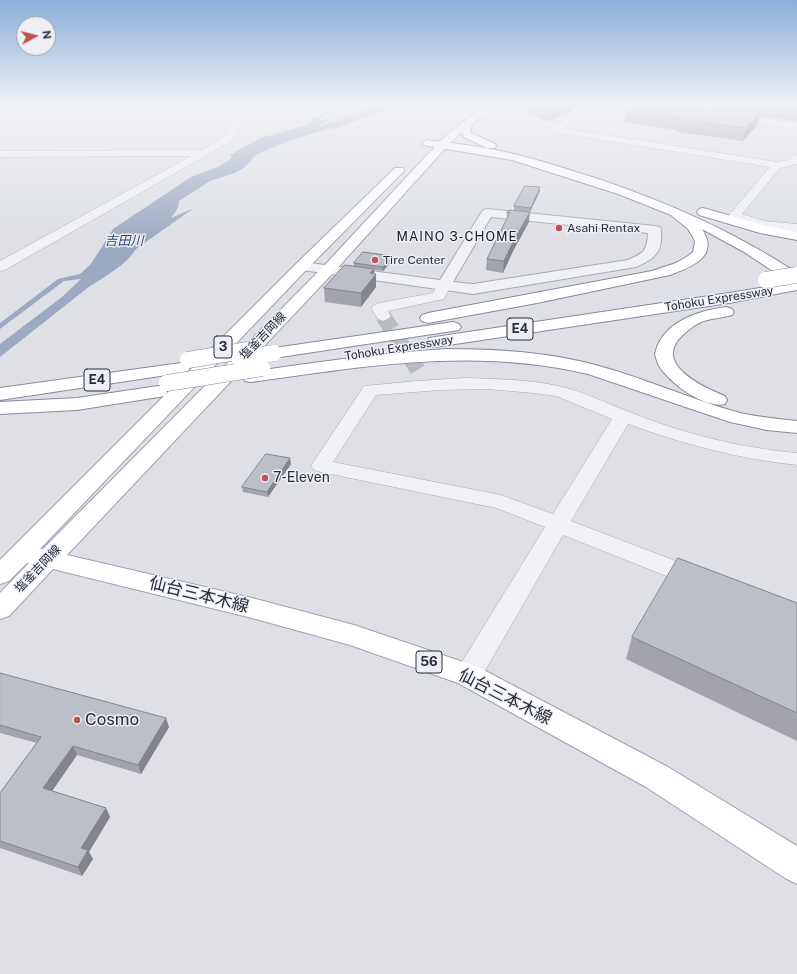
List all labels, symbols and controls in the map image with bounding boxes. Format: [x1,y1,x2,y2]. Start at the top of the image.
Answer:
north arrow [16,16,56,56]
text: N [40,30,53,40]
place label: Asahi Rentax [567,221,640,235]
marker: Asahi Rentax [554,223,564,233]
district label: MAINO 3-CHOME [396,229,518,245]
water label: 吉田川 [105,233,143,249]
place label: Tire Center [383,253,445,267]
marker: Tire Center [370,255,380,265]
street label: Tohoku Expressway [664,283,774,315]
street label: 塩釜吉岡線 [237,309,289,363]
road number: E4 [507,318,533,340]
street label: Tohoku Expressway [344,332,454,364]
road number: 3 [214,336,232,358]
road number: E4 [84,369,110,391]
place label: 7-Eleven [273,470,330,486]
marker: 7-Eleven [260,473,270,483]
street label: 塩釜吉岡線 [12,542,64,596]
street label: 仙台三本木線 [147,573,251,617]
road number: 56 [416,651,442,673]
street label: 仙台三本木線 [455,665,555,729]
place label: Cosmo [85,710,139,730]
marker: Cosmo [72,715,82,725]

